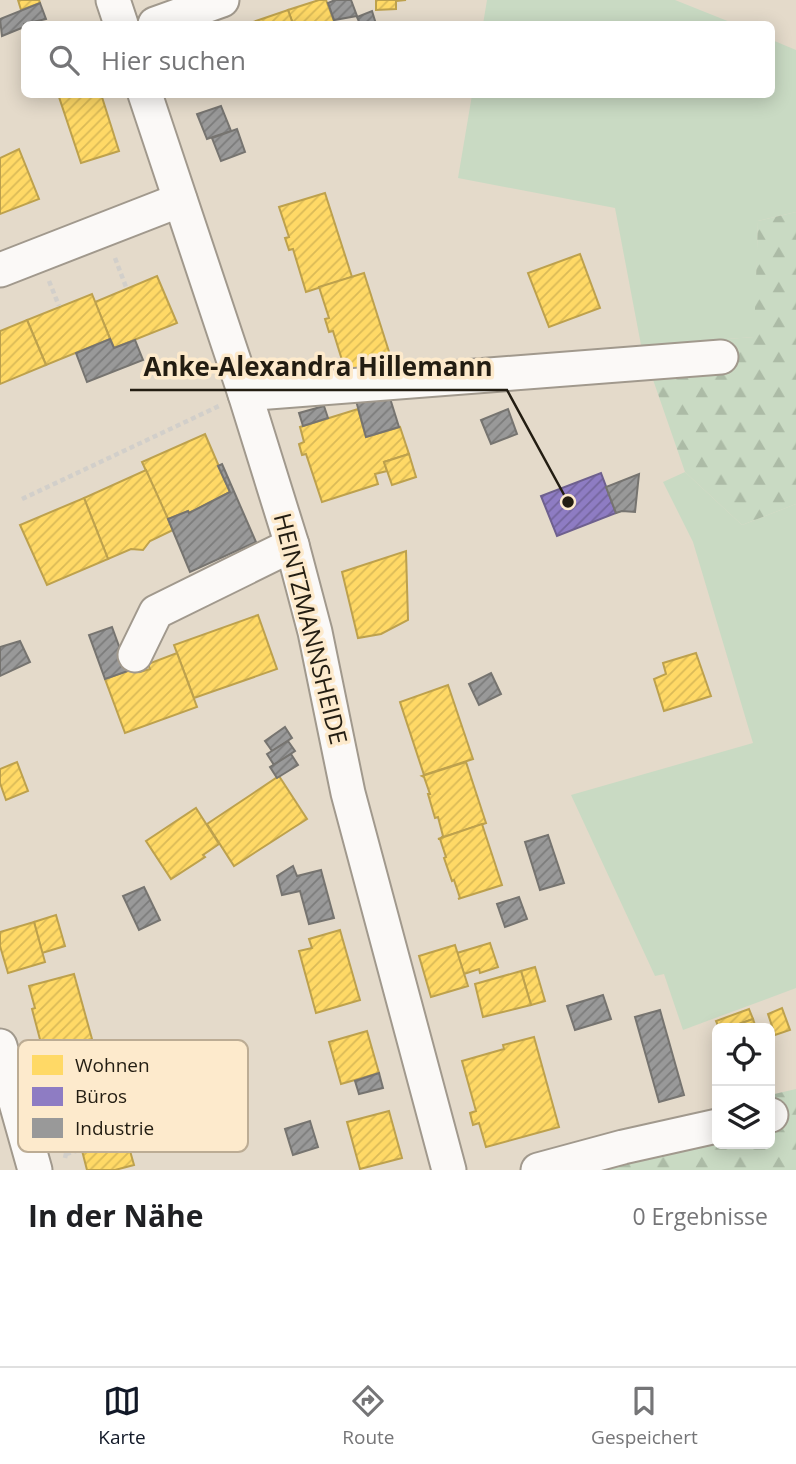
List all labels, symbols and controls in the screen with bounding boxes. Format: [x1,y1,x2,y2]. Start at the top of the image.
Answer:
search box [21,21,775,98]
icon: search [45,41,83,79]
text: Hier suchen [101,42,246,78]
callout: Anke-Alexandra Hillemann [130,343,507,390]
text: Anke-Alexandra Hillemann [143,348,493,384]
street label: HEINTZMANNSHEIDE [267,510,356,748]
map controls [712,1023,775,1149]
button: locate [712,1023,775,1086]
legend [18,1040,248,1152]
text: Wohnen [75,1052,150,1078]
text: Büros [75,1083,127,1109]
button: layers [712,1086,775,1149]
text: Industrie [75,1115,154,1141]
text: In der Nähe [28,1195,204,1236]
text: 0 Ergebnisse [632,1200,768,1232]
tab: Karte [98,1382,146,1450]
tab: Route [342,1382,395,1450]
tab: Gespeichert [591,1382,698,1450]

